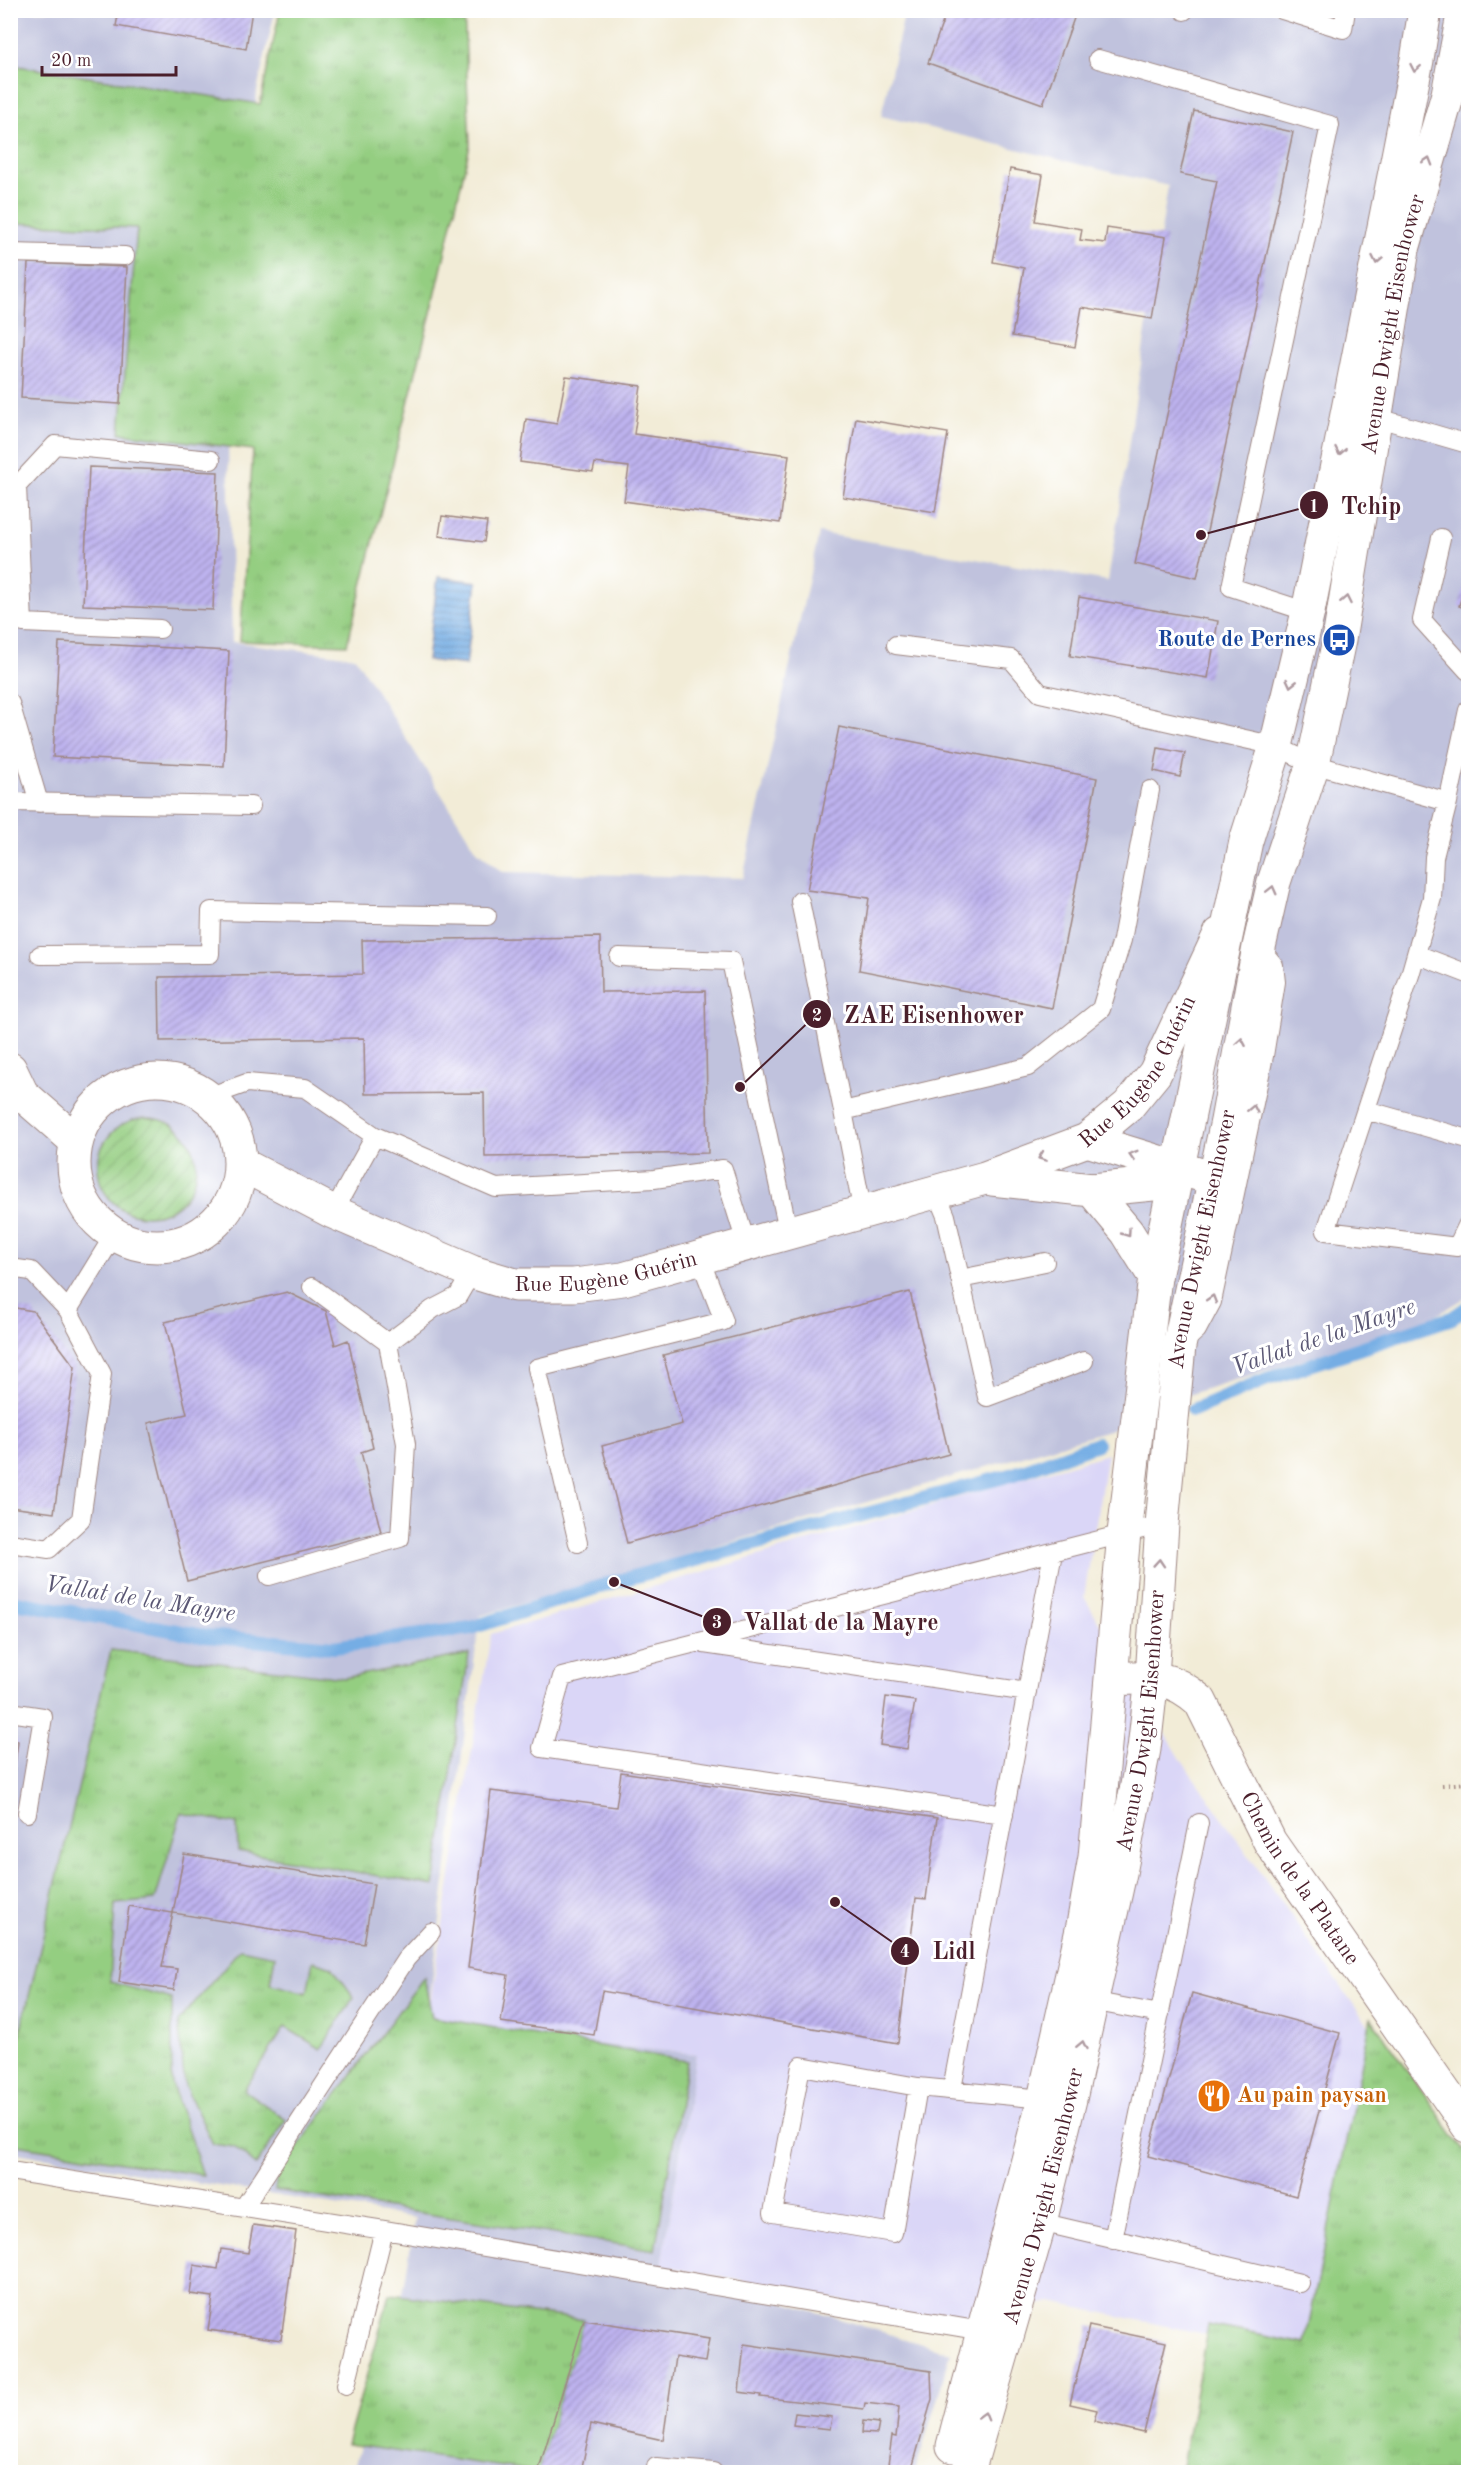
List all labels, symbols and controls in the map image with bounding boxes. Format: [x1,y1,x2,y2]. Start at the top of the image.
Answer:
scale bar [42,39,176,77]
text: 20 m [51,52,91,70]
one-way arrow [1409,63,1422,73]
one-way arrow [1421,156,1433,167]
street label: Avenue Dwight Eisenhower [1359,192,1429,456]
one-way arrow [1372,254,1385,264]
one-way arrow [1334,446,1347,456]
callout: Tchip [1299,484,1414,526]
text: Tchip [1341,496,1401,520]
text: 1 [1309,498,1319,516]
one-way arrow [1339,595,1352,605]
bus stop icon: Route de Pernes [1321,622,1357,658]
place label: Route de Pernes [1158,629,1316,651]
one-way arrow [1286,678,1299,688]
one-way arrow [1265,885,1278,895]
street label: Rue Eugène Guérin [1075,992,1200,1152]
callout: ZAE Eisenhower [802,993,1035,1035]
text: ZAE Eisenhower [844,1005,1024,1029]
text: 2 [812,1007,822,1025]
one-way arrow [1234,1037,1247,1047]
one-way arrow [1246,1104,1259,1114]
street label: Avenue Dwight Eisenhower [1166,1108,1240,1370]
one-way arrow [1128,1149,1139,1162]
one-way arrow [1037,1150,1048,1162]
one-way arrow [1119,1227,1130,1238]
street label: Rue Eugène Guérin [514,1248,700,1296]
one-way arrow [1204,1294,1217,1305]
water label: Vallat de la Mayre [1229,1295,1419,1381]
one-way arrow [1152,1559,1165,1568]
water label: Vallat de la Mayre [43,1573,237,1627]
street label: Avenue Dwight Eisenhower [1113,1589,1169,1854]
callout: Vallat de la Mayre [702,1601,951,1643]
text: Vallat de la Mayre [743,1612,939,1636]
text: 3 [712,1614,722,1632]
street label: Chemin de la Platane [1236,1788,1363,1969]
callout: Lidl [890,1930,987,1972]
text: Lidl [932,1941,976,1965]
text: 4 [900,1943,910,1961]
one-way arrow [1075,2040,1088,2050]
street label: Avenue Dwight Eisenhower [1000,2066,1088,2327]
restaurant icon: Au pain paysan [1196,2078,1232,2114]
place label: Au pain paysan [1237,2085,1387,2107]
one-way arrow [977,2411,989,2422]

